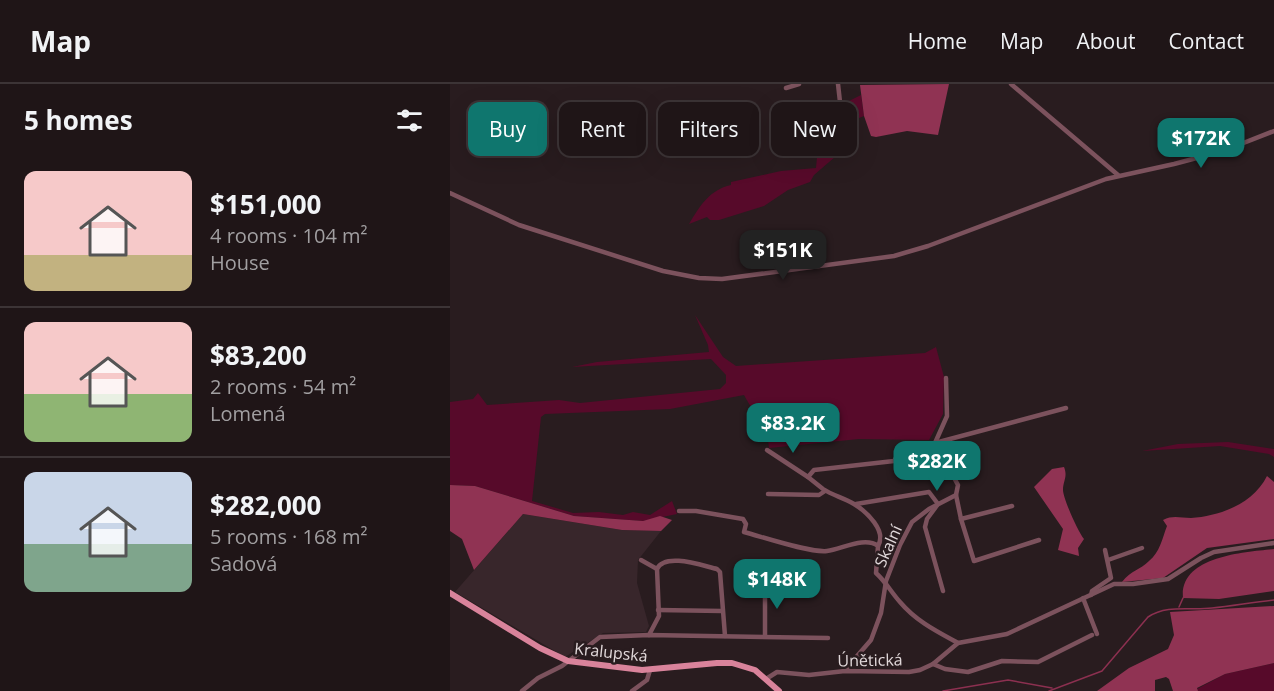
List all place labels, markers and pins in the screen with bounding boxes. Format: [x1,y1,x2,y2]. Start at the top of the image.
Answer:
pin: $172K [1159,118,1243,169]
pin: $151K [741,230,825,281]
pin: $83.2K [744,403,842,454]
pin: $282K [895,441,979,492]
pin: $148K [735,559,819,610]

